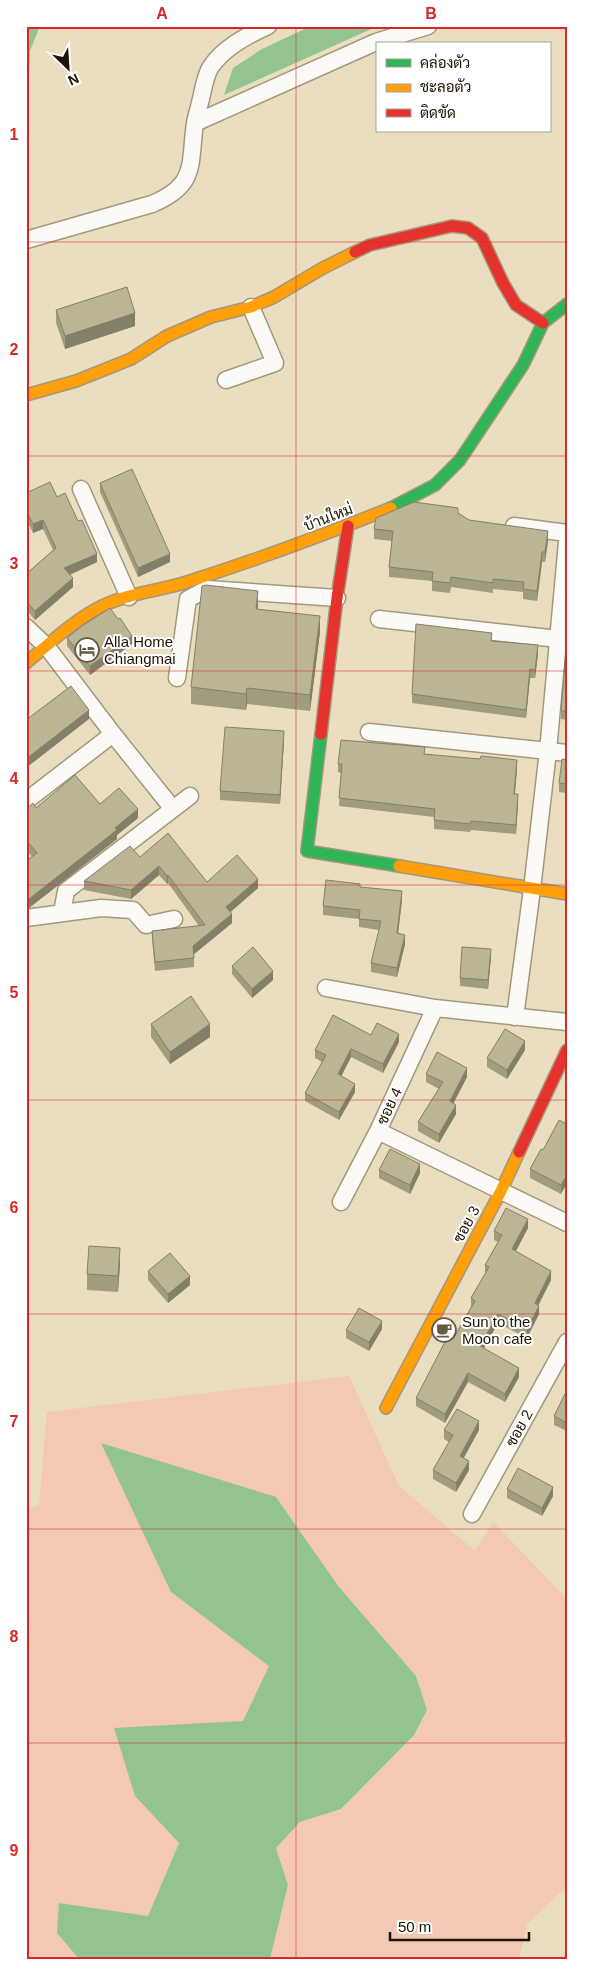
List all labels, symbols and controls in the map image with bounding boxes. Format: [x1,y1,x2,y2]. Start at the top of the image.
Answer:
text: A [156,5,168,22]
text: B [425,5,437,22]
north arrow [42,42,92,92]
legend [376,42,550,132]
text: คล่องตัว [420,53,470,71]
text: N [66,70,81,89]
text: ชะลอตัว [420,78,471,95]
text: ติดขัด [420,104,456,121]
text: 1 [10,126,19,143]
text: 2 [10,341,19,358]
street label: บ้านใหม่ [301,499,355,534]
text: 3 [10,555,19,572]
place label: Alla Home Chiangmai [104,633,176,667]
hotel icon: Alla Home Chiangmai [74,637,100,663]
text: 4 [10,770,19,787]
text: 5 [10,984,19,1001]
street label: ซอย 4 [373,1085,405,1127]
text: 6 [10,1199,19,1216]
street label: ซอย 3 [449,1203,483,1245]
place label: Sun to the Moon cafe [462,1313,532,1347]
cafe icon: Sun to the Moon cafe [431,1317,457,1343]
street label: ซอย 2 [502,1407,536,1449]
text: 7 [10,1413,19,1430]
text: 8 [10,1628,19,1645]
text: 9 [10,1842,19,1859]
scale bar [390,1910,529,1942]
text: 50 m [398,1918,431,1935]

